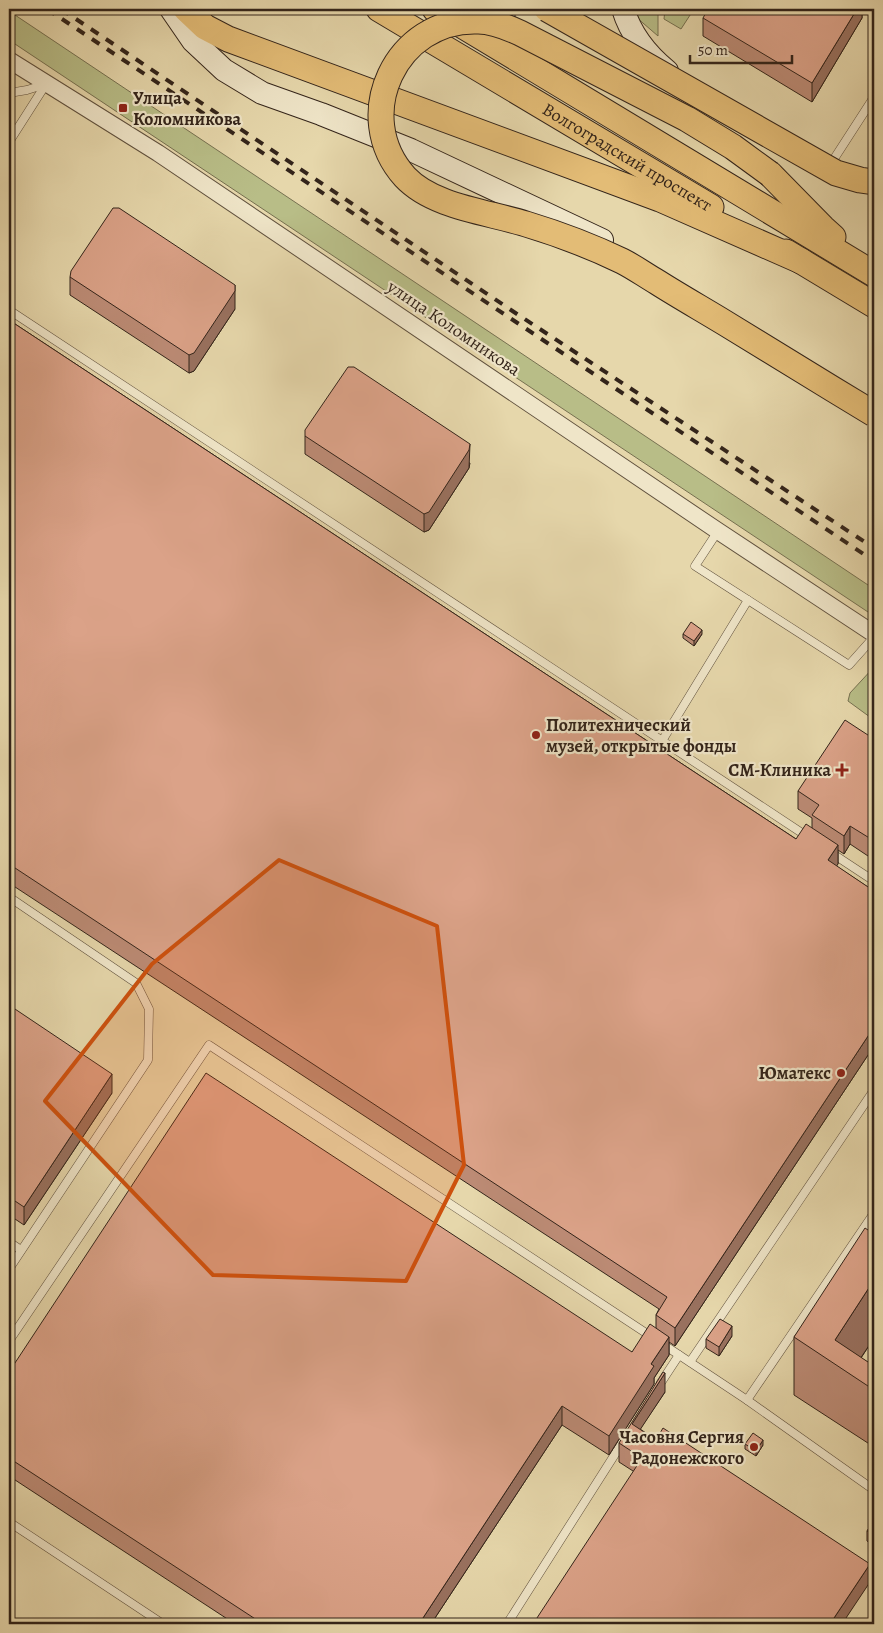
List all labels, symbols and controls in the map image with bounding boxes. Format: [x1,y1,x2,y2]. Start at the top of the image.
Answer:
scale bar [690,32,793,64]
text: 50 m [698,40,728,60]
place label: Улица Коломникова [133,86,242,131]
street label: Волгоградский проспект [538,97,717,217]
marker: Улица Коломникова [117,102,129,114]
street label: улица Коломникова [382,274,526,382]
place label: Политехнический музей, открытые фонды [546,713,737,758]
marker: Политехнический музей, открытые фонды [530,729,542,741]
place label: СМ-Клиника [728,758,831,782]
marker: СМ-Клиника [835,763,849,777]
place label: Юматекс [759,1061,831,1085]
marker: Юматекс [835,1067,847,1079]
place label: Часовня Сергия Радонежского [620,1425,744,1470]
marker: Часовня Сергия Радонежского [748,1441,760,1453]

